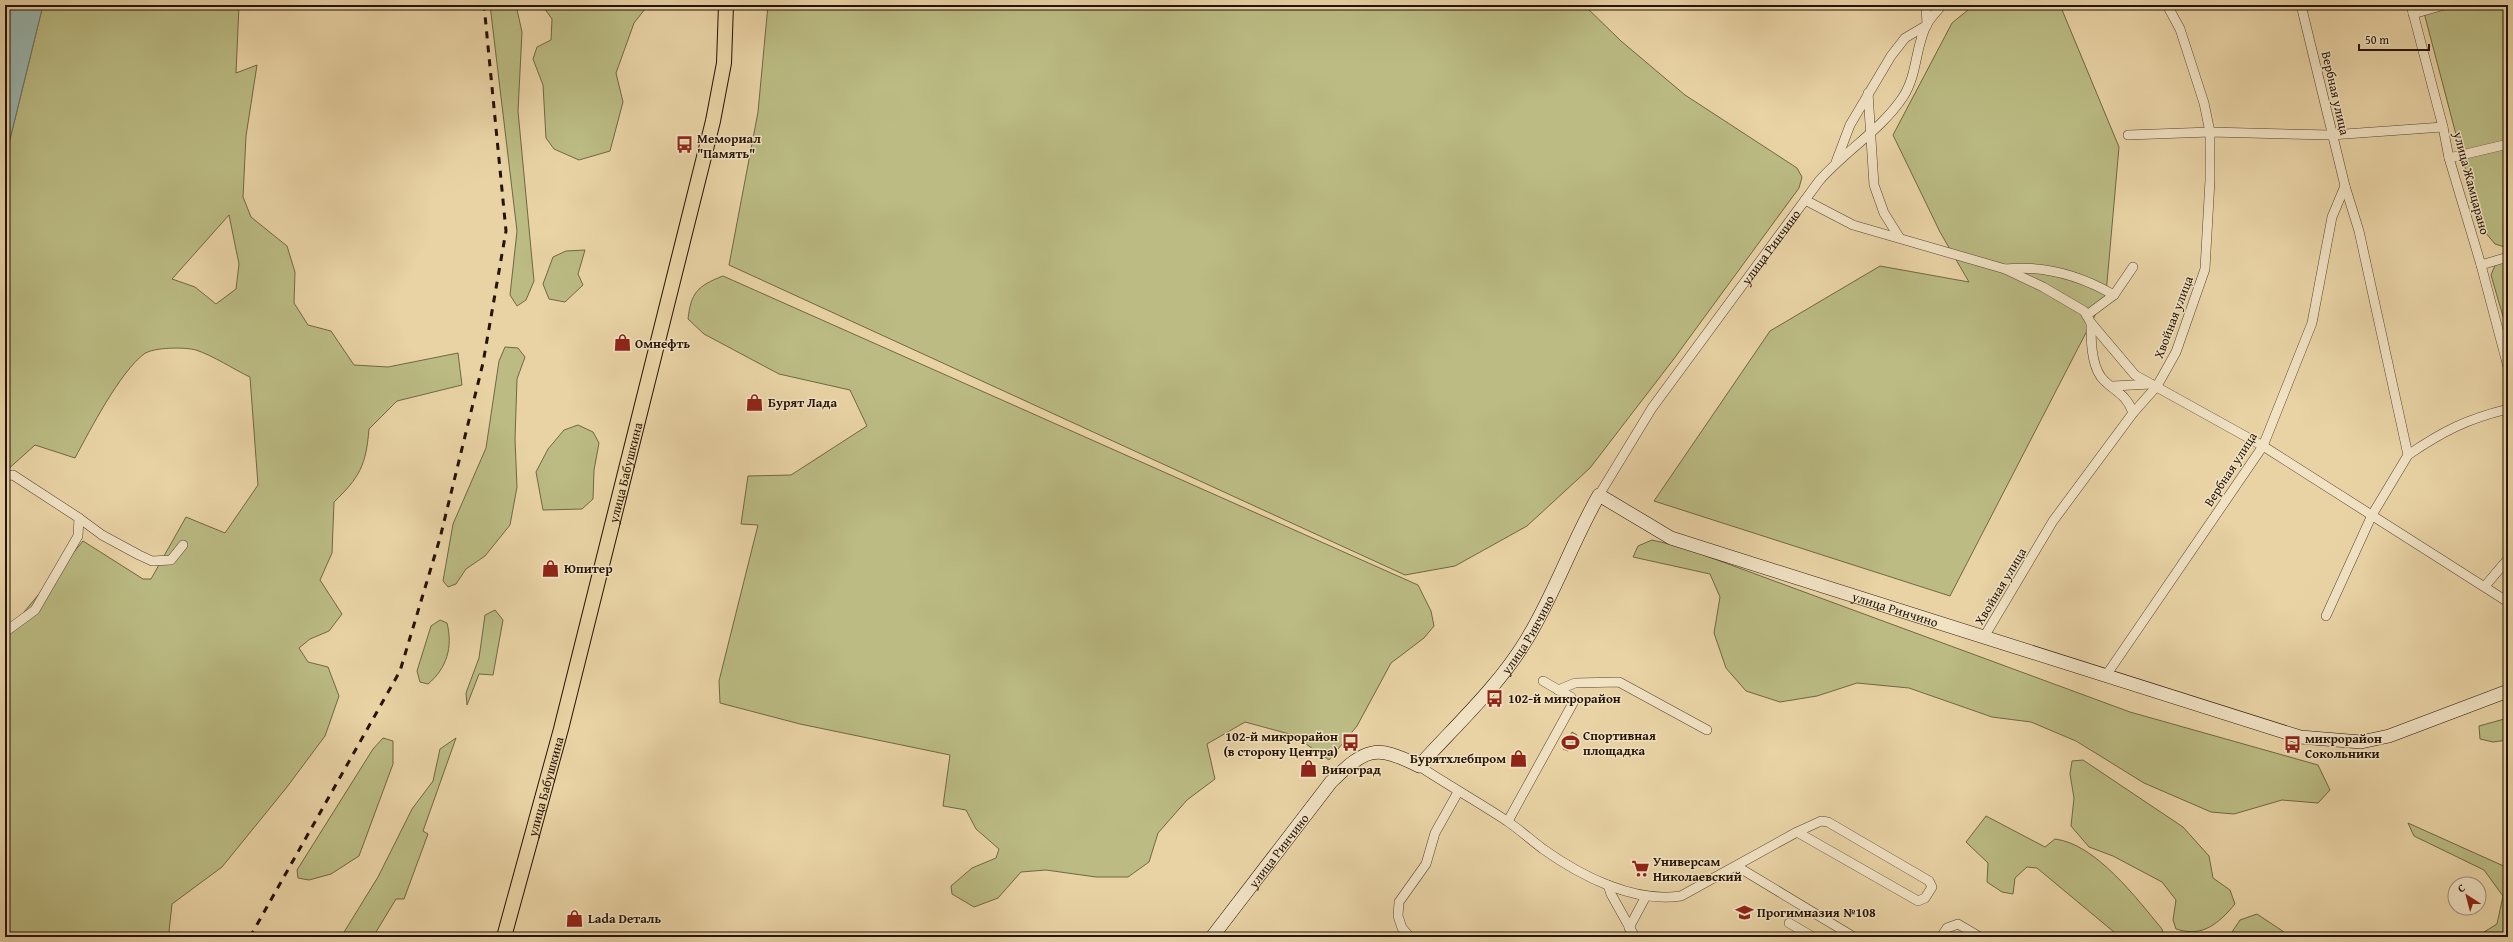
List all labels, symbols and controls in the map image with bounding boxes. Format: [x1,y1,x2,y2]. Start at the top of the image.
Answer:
scale bar [2359,26,2429,52]
text: 50 m [2365,31,2389,48]
street label: Вербная улица [2317,49,2355,138]
place label: Мемориал "Память" [697,129,761,163]
street label: улица Жамцарано [2448,129,2494,237]
bus stop icon: Мемориал "Память" [674,135,694,155]
street label: улица Ринчино [1736,205,1805,289]
street label: Хвойная улица [2149,272,2198,361]
shop icon: Омнефть [612,333,632,353]
place label: Омнефть [635,334,690,353]
shop icon: Бурят Лада [745,392,765,412]
place label: Бурят Лада [768,393,837,412]
street label: улица Бабушкина [604,420,647,526]
street label: Вербная улица [2199,428,2262,510]
street label: Хвойная улица [1970,543,2031,628]
shop icon: Юпитер [541,558,561,578]
place label: Юпитер [564,559,613,578]
street label: улица Ринчино [1849,587,1941,632]
street label: улица Ринчино [1496,592,1559,679]
bus stop icon: 102-й микрорайон [1485,688,1505,708]
place label: 102-й микрорайон [1508,689,1621,708]
place label: Спортивная площадка [1583,726,1656,760]
place label: 102-й микрорайон (в сторону Центра) [1223,727,1338,761]
place label: микрорайон Сокольники [2305,729,2382,763]
sports icon: Спортивная площадка [1560,732,1580,752]
bus stop icon: 102-й микрорайон (в сторону Центра) [1341,733,1361,753]
street label: улица Бабушкина [523,734,569,840]
bus stop icon: микрорайон Сокольники [2282,735,2302,755]
shop icon: Бурятхлебпром [1509,748,1529,768]
place label: Бурятхлебпром [1410,749,1506,768]
shop icon: Виноград [1299,759,1319,779]
place label: Виноград [1322,760,1381,779]
street label: улица Ринчино [1243,809,1314,893]
place label: Универсам Николаевский [1653,852,1742,886]
supermarket icon: Универсам Николаевский [1630,858,1650,878]
north arrow [2447,876,2487,916]
text: С [2454,880,2468,896]
school or university icon: Прогимназия №108 [1734,902,1754,922]
place label: Прогимназия №108 [1757,903,1876,922]
shop icon: Lada Dеталь [565,908,585,928]
place label: Lada Dеталь [588,909,661,928]

